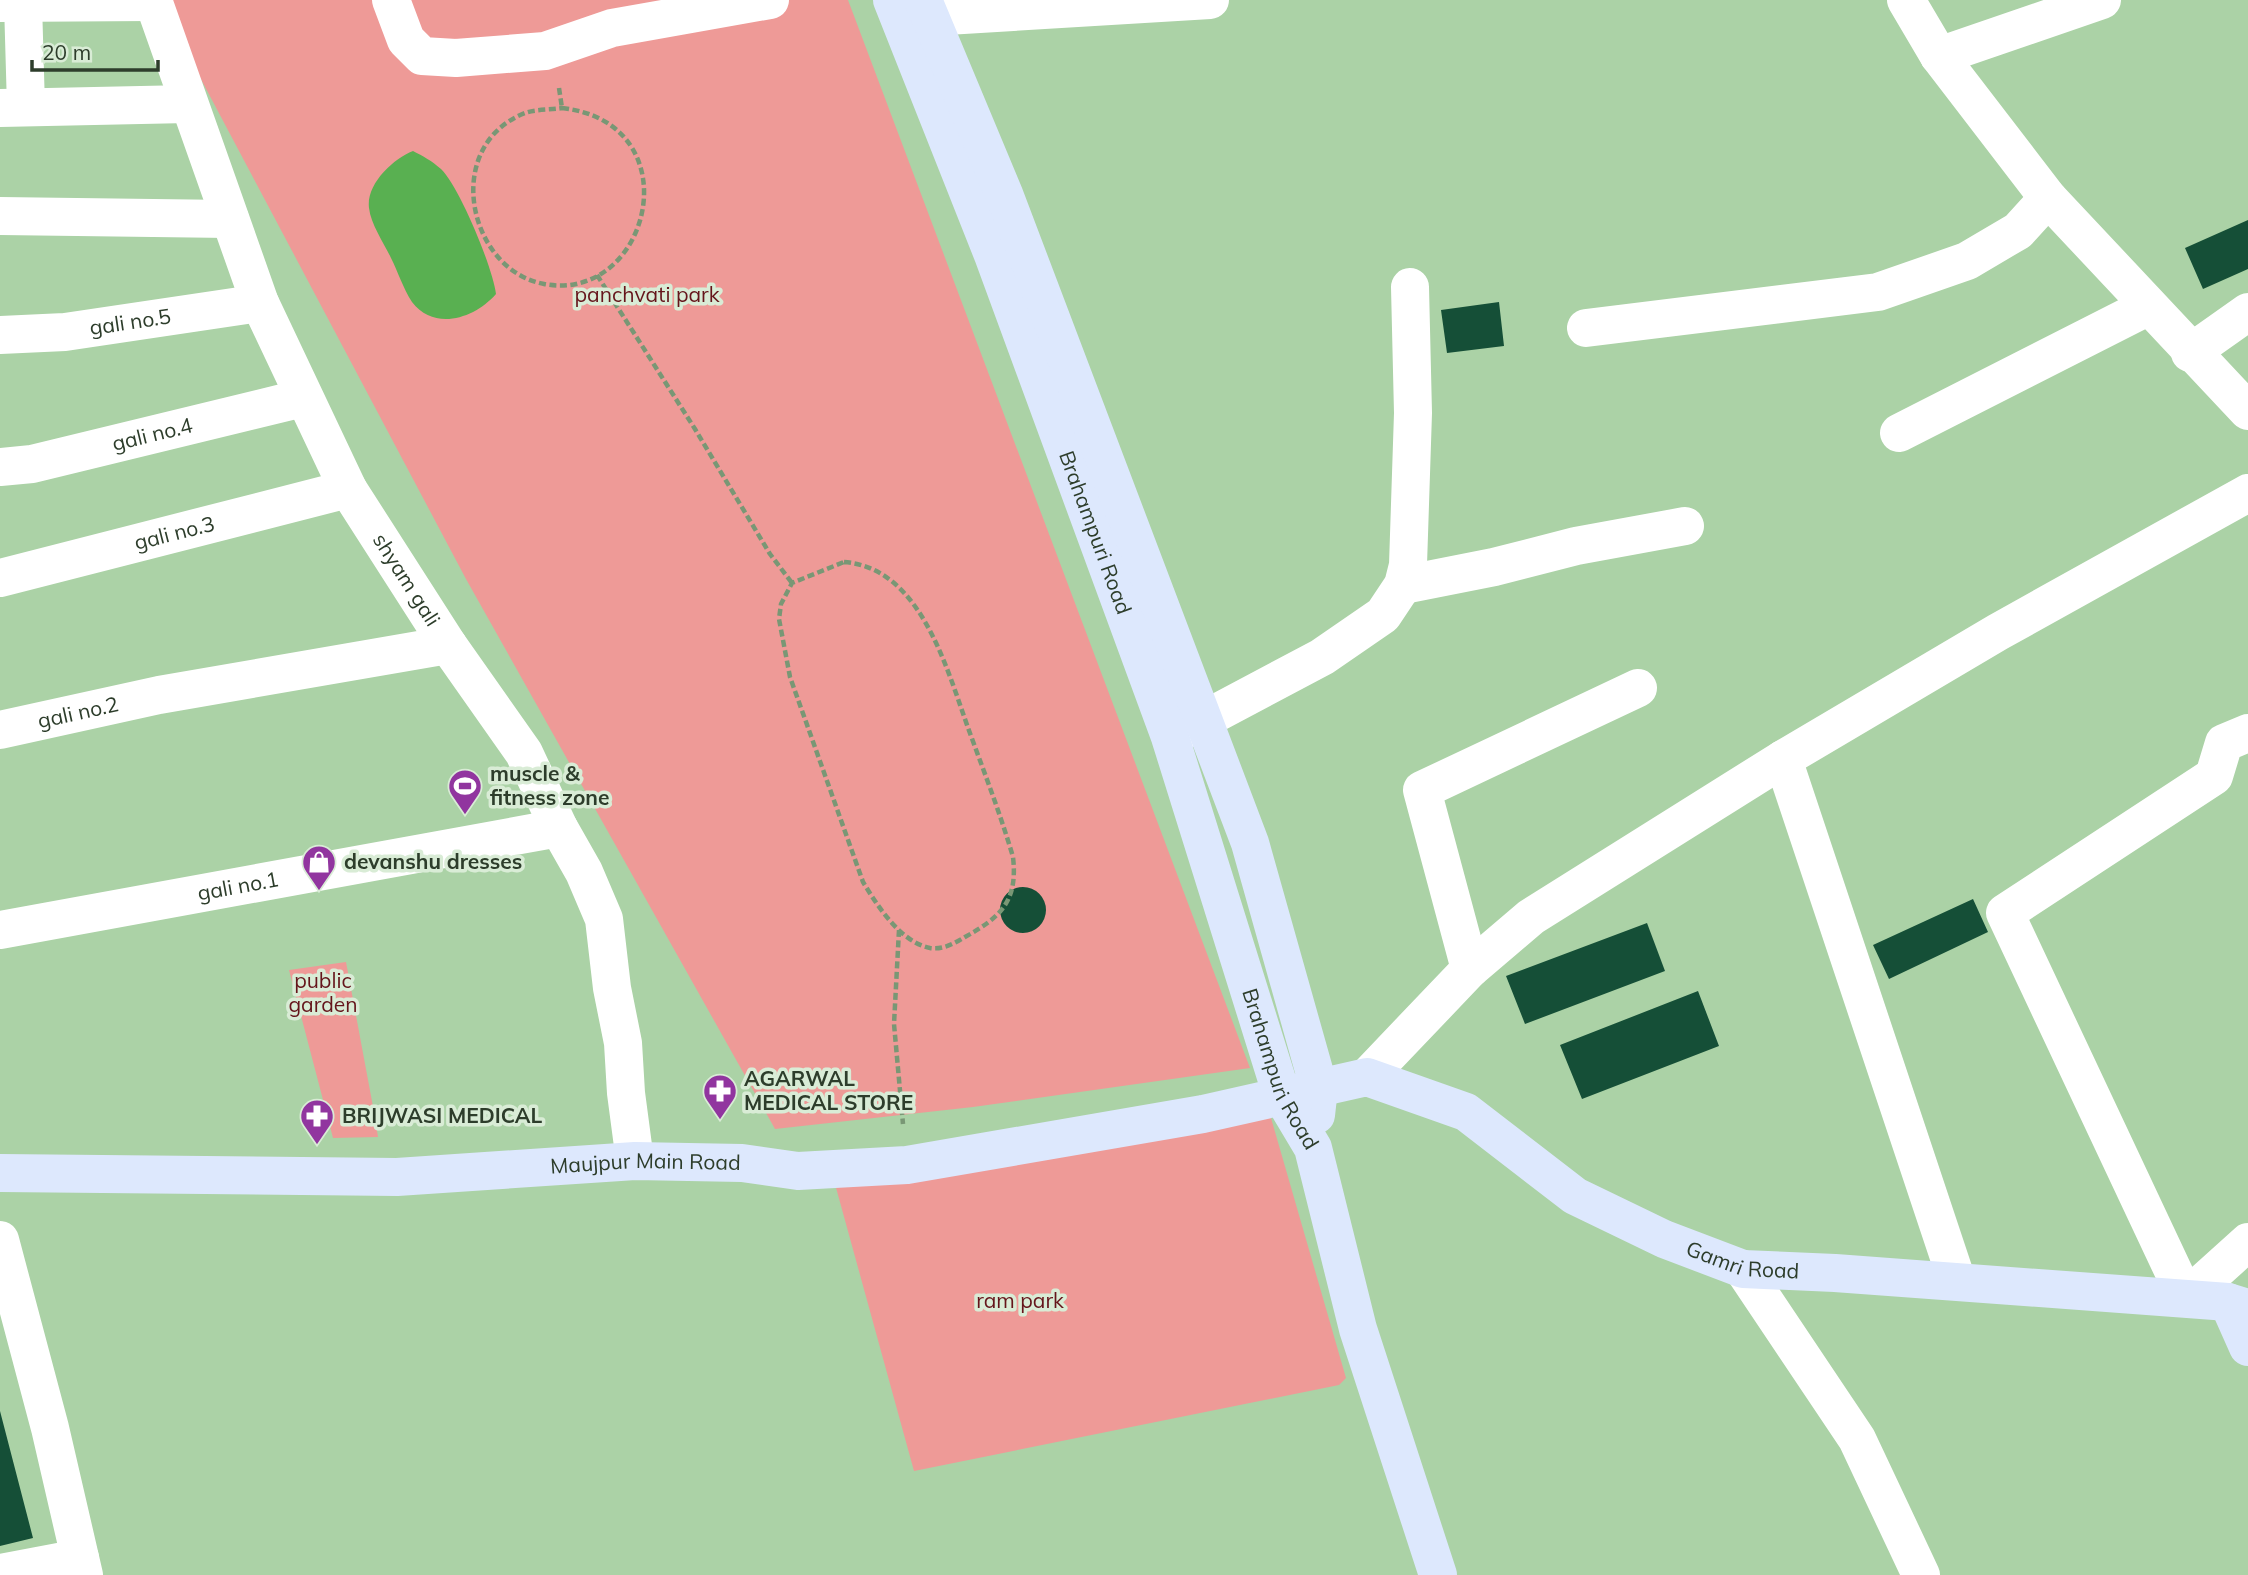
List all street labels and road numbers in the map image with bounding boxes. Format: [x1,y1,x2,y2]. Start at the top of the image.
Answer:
street label: gali no.5 [88,302,173,340]
street label: gali no.4 [109,411,195,456]
street label: Brahampuri Road [1054,447,1138,618]
street label: gali no.3 [131,510,217,555]
street label: shyam gali [368,528,446,631]
street label: gali no.2 [35,690,121,733]
street label: gali no.1 [195,865,281,906]
street label: Brahampuri Road [1237,985,1325,1154]
street label: Maujpur Main Road [549,1147,741,1179]
street label: Gamri Road [1683,1235,1800,1283]

